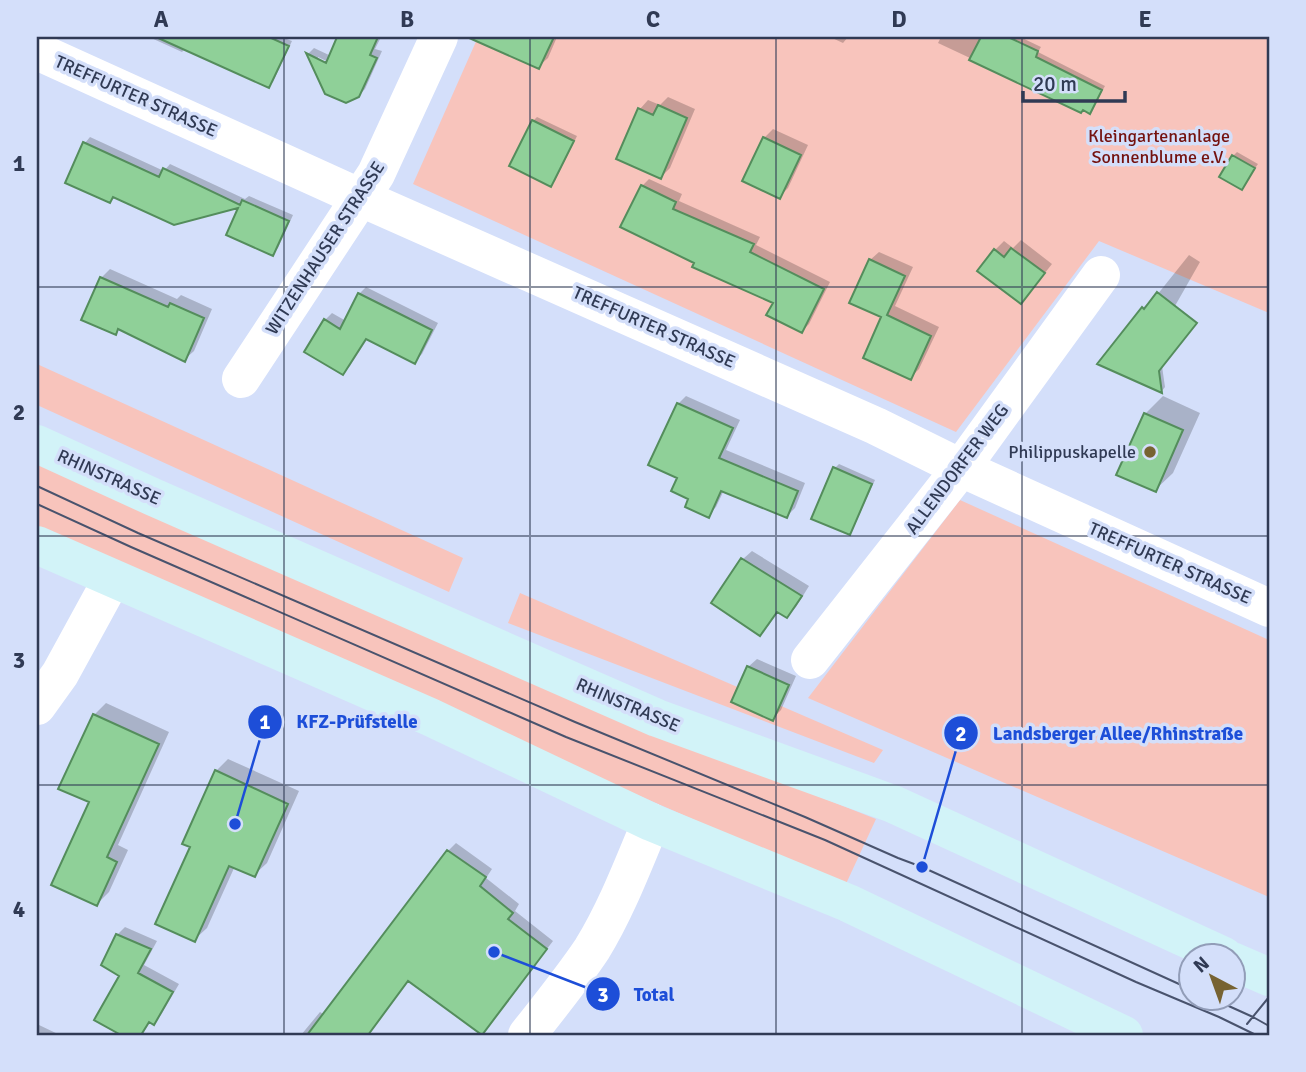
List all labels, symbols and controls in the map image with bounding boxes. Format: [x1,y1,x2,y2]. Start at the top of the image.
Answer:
text: A [154,5,169,34]
text: B [400,5,414,34]
text: C [646,5,660,34]
text: D [891,5,907,34]
text: E [1138,5,1152,34]
street label: TREFFURTER STRASSE [51,50,221,142]
scale bar [1023,60,1124,104]
text: 20 m [1033,71,1077,97]
park label: Kleingartenanlage Sonnenblume e.V. [1088,125,1230,168]
text: 1 [13,149,25,178]
street label: WITZENHAUSER STRASSE [261,157,389,339]
street label: TREFFURTER STRASSE [569,281,739,373]
text: 2 [13,398,25,427]
street label: ALLENDORFER WEG [901,399,1013,539]
place label: Philippuskapelle [1008,441,1136,463]
street label: RHINSTRASSE [54,444,164,510]
marker: Philippuskapelle [1142,444,1158,460]
street label: TREFFURTER STRASSE [1085,517,1255,609]
text: 3 [13,646,25,675]
street label: RHINSTRASSE [573,673,683,737]
callout: KFZ-Prüfstelle [248,702,432,742]
text: 1 [259,709,271,735]
text: KFZ-Prüfstelle [296,710,418,734]
callout: Landsberger Allee/Rhinstraße [943,713,1257,753]
text: 2 [955,721,967,747]
text: Landsberger Allee/Rhinstraße [993,722,1243,746]
text: 4 [13,895,25,924]
north arrow [1176,942,1246,1012]
text: N [1189,952,1214,978]
callout: Total [585,974,689,1014]
text: 3 [597,982,609,1008]
text: Total [634,983,674,1007]

